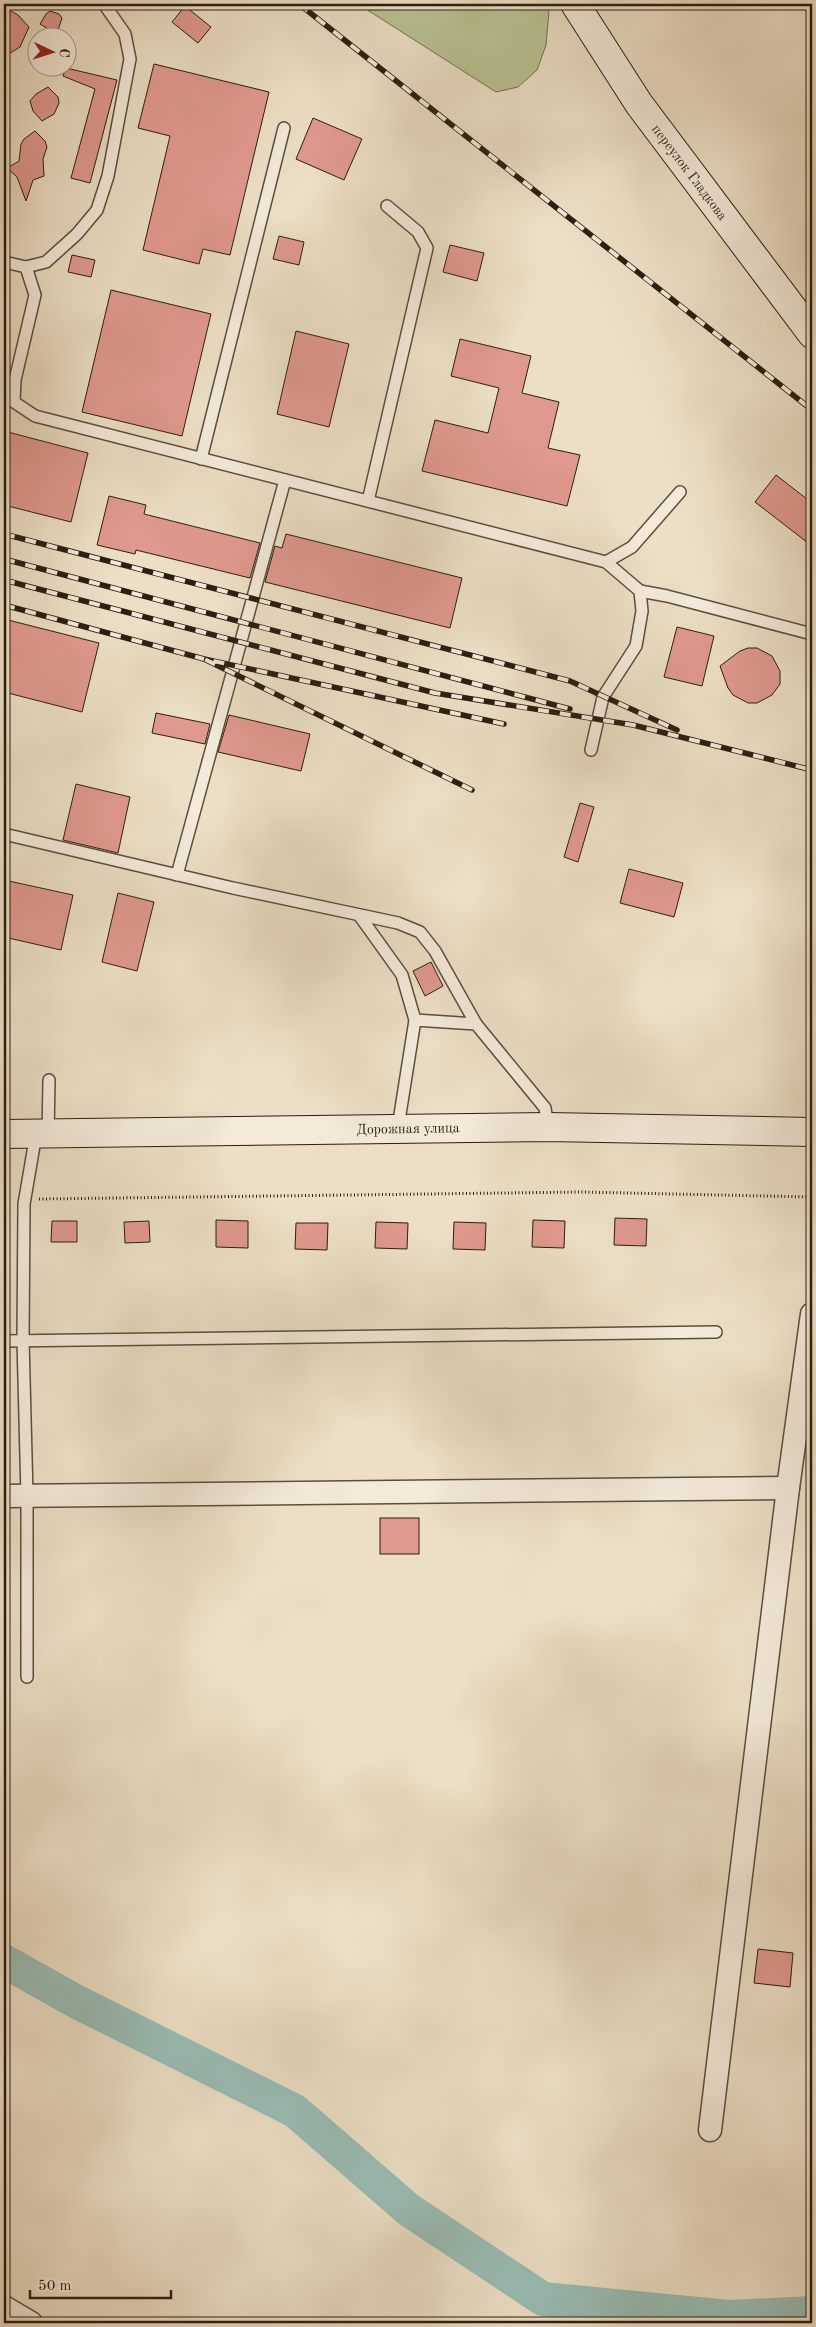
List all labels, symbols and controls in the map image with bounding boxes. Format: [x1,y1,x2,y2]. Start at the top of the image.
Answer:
north arrow [28,28,78,78]
text: С [57,48,71,58]
street label: переулок Гладкова [649,122,730,223]
street label: Дорожная улица [356,1121,460,1137]
scale bar [30,2267,171,2299]
text: 50 m [38,2279,72,2294]

